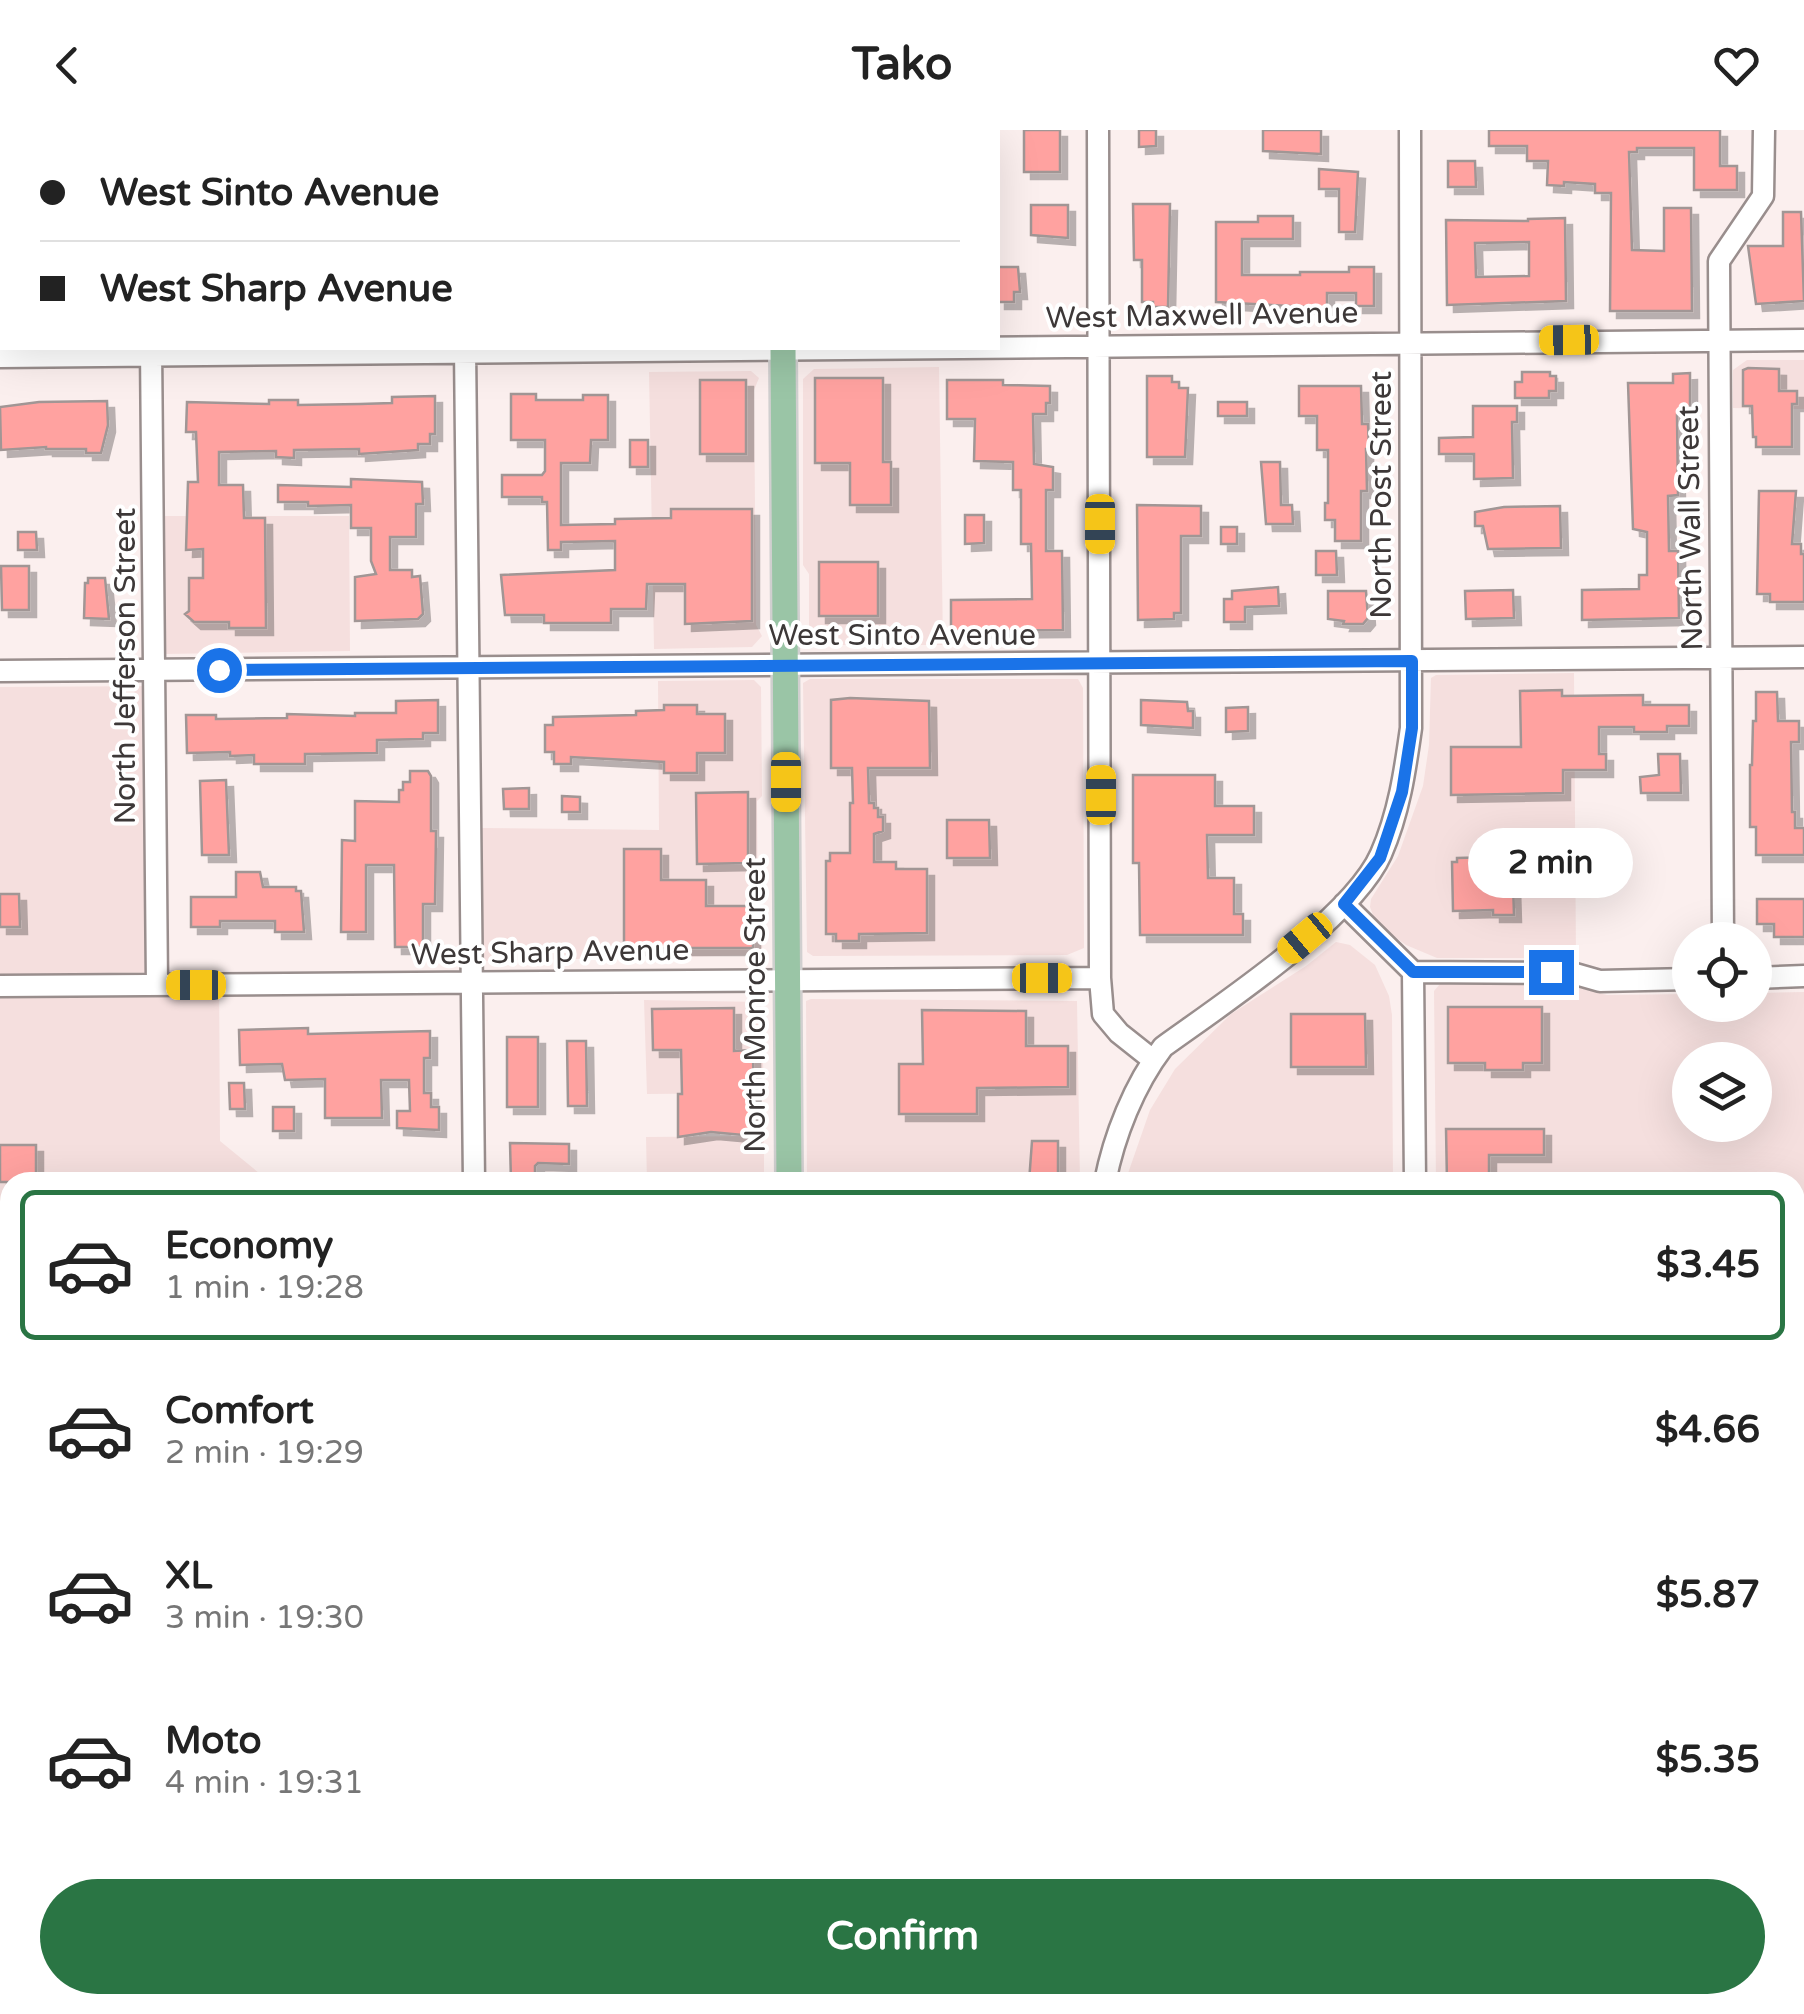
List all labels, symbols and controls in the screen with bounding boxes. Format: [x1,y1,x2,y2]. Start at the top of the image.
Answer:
icon: back [40,38,95,93]
text: Tako [852,38,952,92]
icon: heart [1709,38,1764,93]
text: West Sinto Avenue [100,170,439,216]
text: West Sharp Avenue [100,266,453,312]
street label: West Maxwell Avenue [1045,294,1359,337]
car [1539,324,1599,356]
street label: North Post Street [1363,371,1400,619]
street label: North Wall Street [1670,405,1711,651]
car [1085,494,1115,554]
street label: North Jefferson Street [107,507,144,825]
street label: West Sinto Avenue [768,617,1036,654]
route start [197,648,242,693]
car [771,752,801,812]
car [1086,765,1116,825]
callout: 2 min [1468,827,1634,897]
text: 2 min [1508,844,1593,882]
street label: North Monroe Street [737,857,774,1153]
car [1272,907,1338,969]
map controls [1672,922,1772,1142]
button: locate [1672,922,1772,1022]
street label: West Sharp Avenue [410,932,690,973]
route end [1529,950,1574,995]
car [1012,963,1072,993]
car [166,970,226,1000]
button: layers [1672,1042,1772,1142]
icon: car [45,1220,135,1310]
text: Economy [165,1223,333,1269]
text: $3.45 [1656,1242,1760,1288]
text: 1 min · 19:28 [165,1269,364,1307]
icon: car [45,1385,135,1475]
text: Comfort [165,1388,314,1434]
text: $4.66 [1655,1407,1760,1453]
text: 2 min · 19:29 [165,1434,364,1472]
icon: car [45,1550,135,1640]
text: XL [165,1553,212,1599]
text: $5.87 [1656,1572,1760,1618]
text: 3 min · 19:30 [165,1599,364,1637]
icon: car [45,1715,135,1805]
text: Moto [165,1718,261,1764]
text: $5.35 [1655,1737,1760,1783]
text: 4 min · 19:31 [165,1764,364,1802]
button: Confirm [40,1879,1765,1994]

